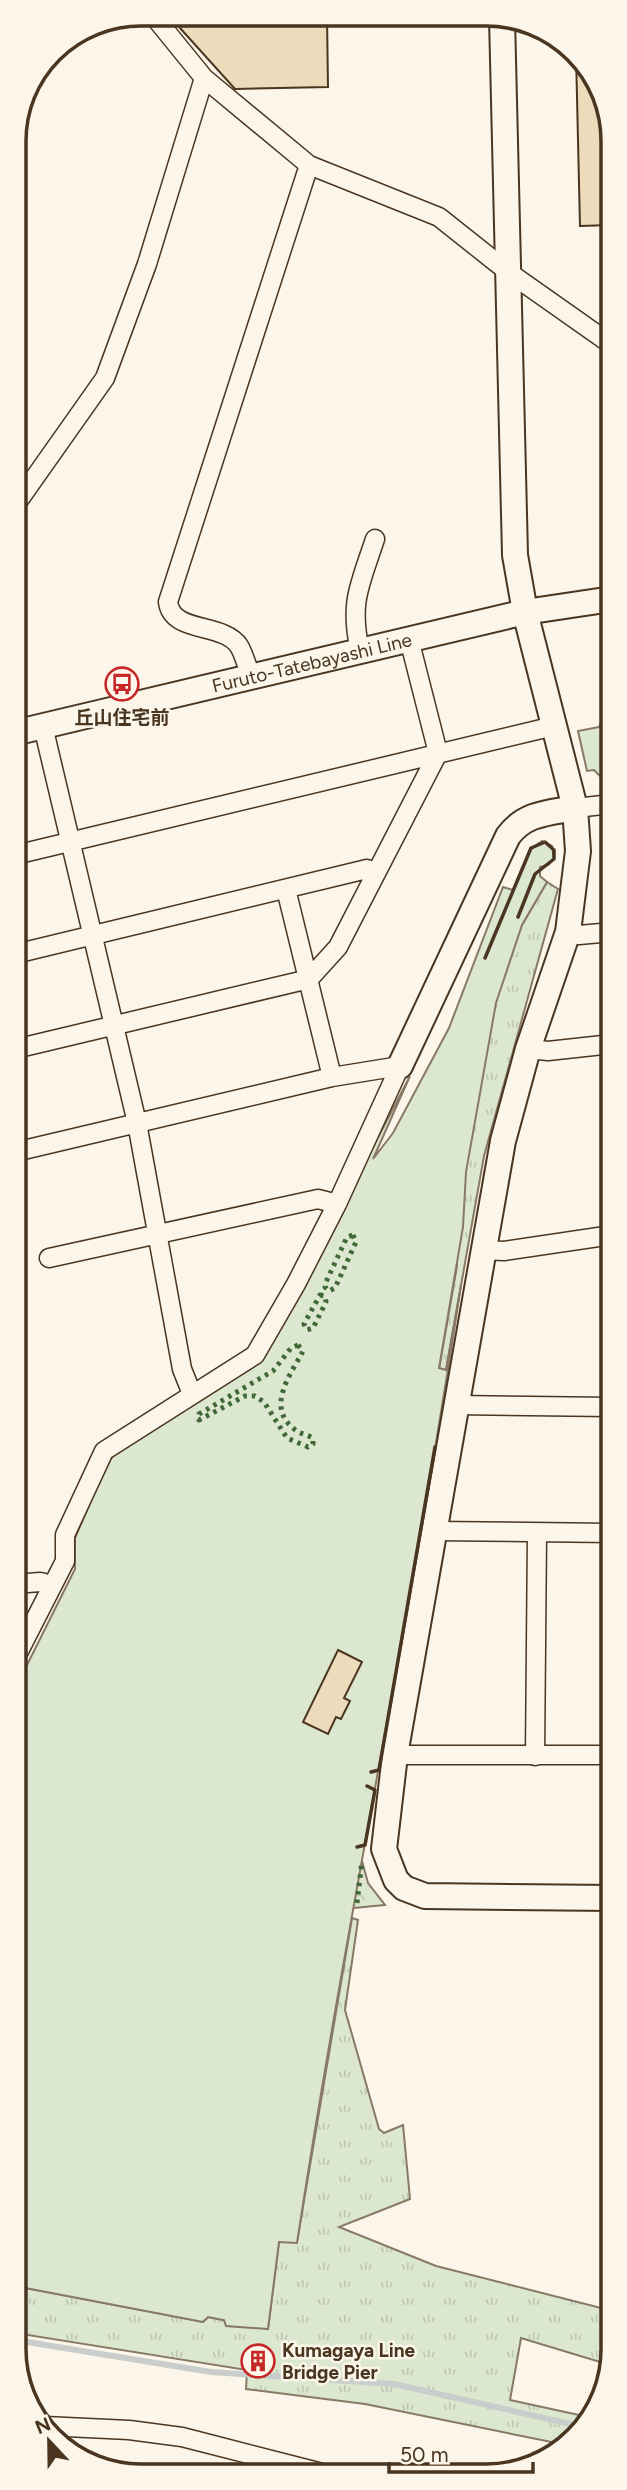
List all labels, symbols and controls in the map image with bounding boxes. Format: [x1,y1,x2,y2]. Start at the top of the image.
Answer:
street label: Furuto-Tatebayashi Line [210,628,414,697]
bus stop icon: 丘山住宅前 [103,665,141,703]
place label: 丘山住宅前 [74,706,170,729]
place label: Kumagaya Line Bridge Pier [282,2339,416,2384]
building icon: Kumagaya Line Bridge Pier [239,2342,277,2380]
north arrow [14,2406,84,2476]
text: N [32,2412,54,2439]
scale bar [389,2430,532,2474]
text: 50 m [400,2442,449,2467]

